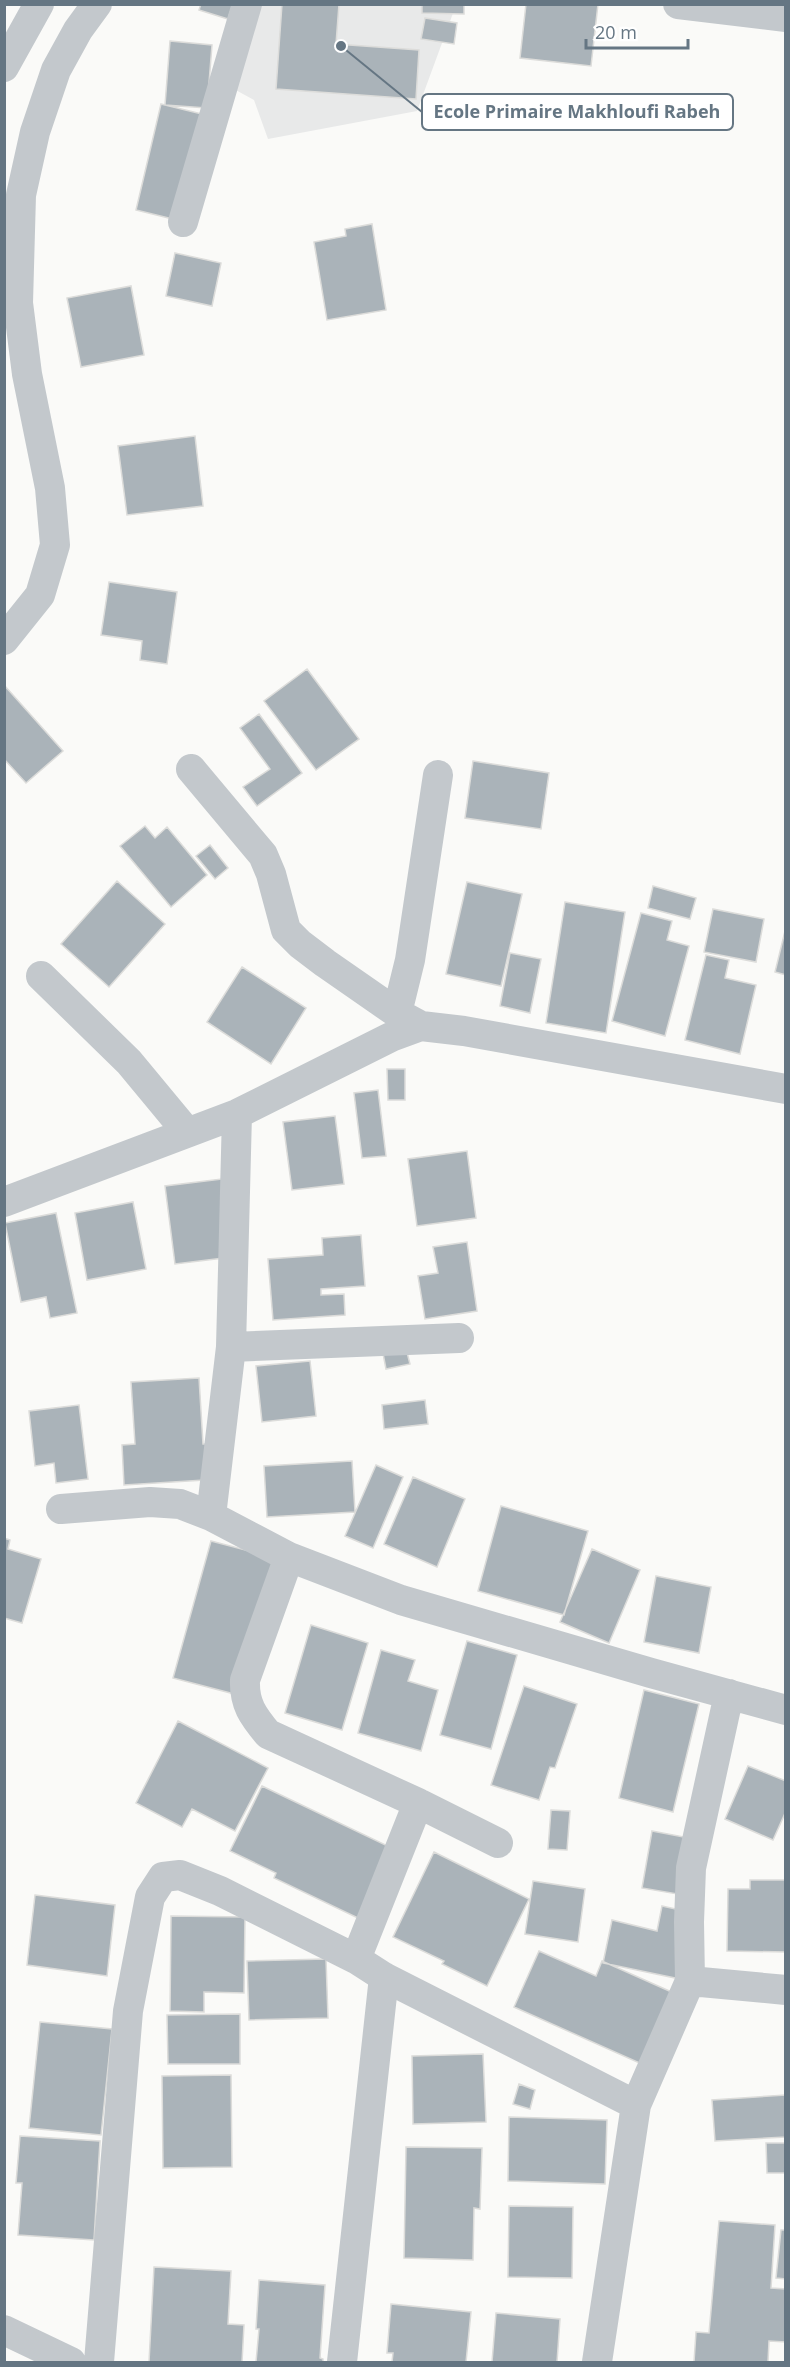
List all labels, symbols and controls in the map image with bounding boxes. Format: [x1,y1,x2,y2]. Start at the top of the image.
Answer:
scale bar [586,12,688,50]
text: 20 m [595,20,637,44]
callout: Ecole Primaire Makhloufi Rabeh [422,94,733,130]
text: Ecole Primaire Makhloufi Rabeh [434,99,720,123]

